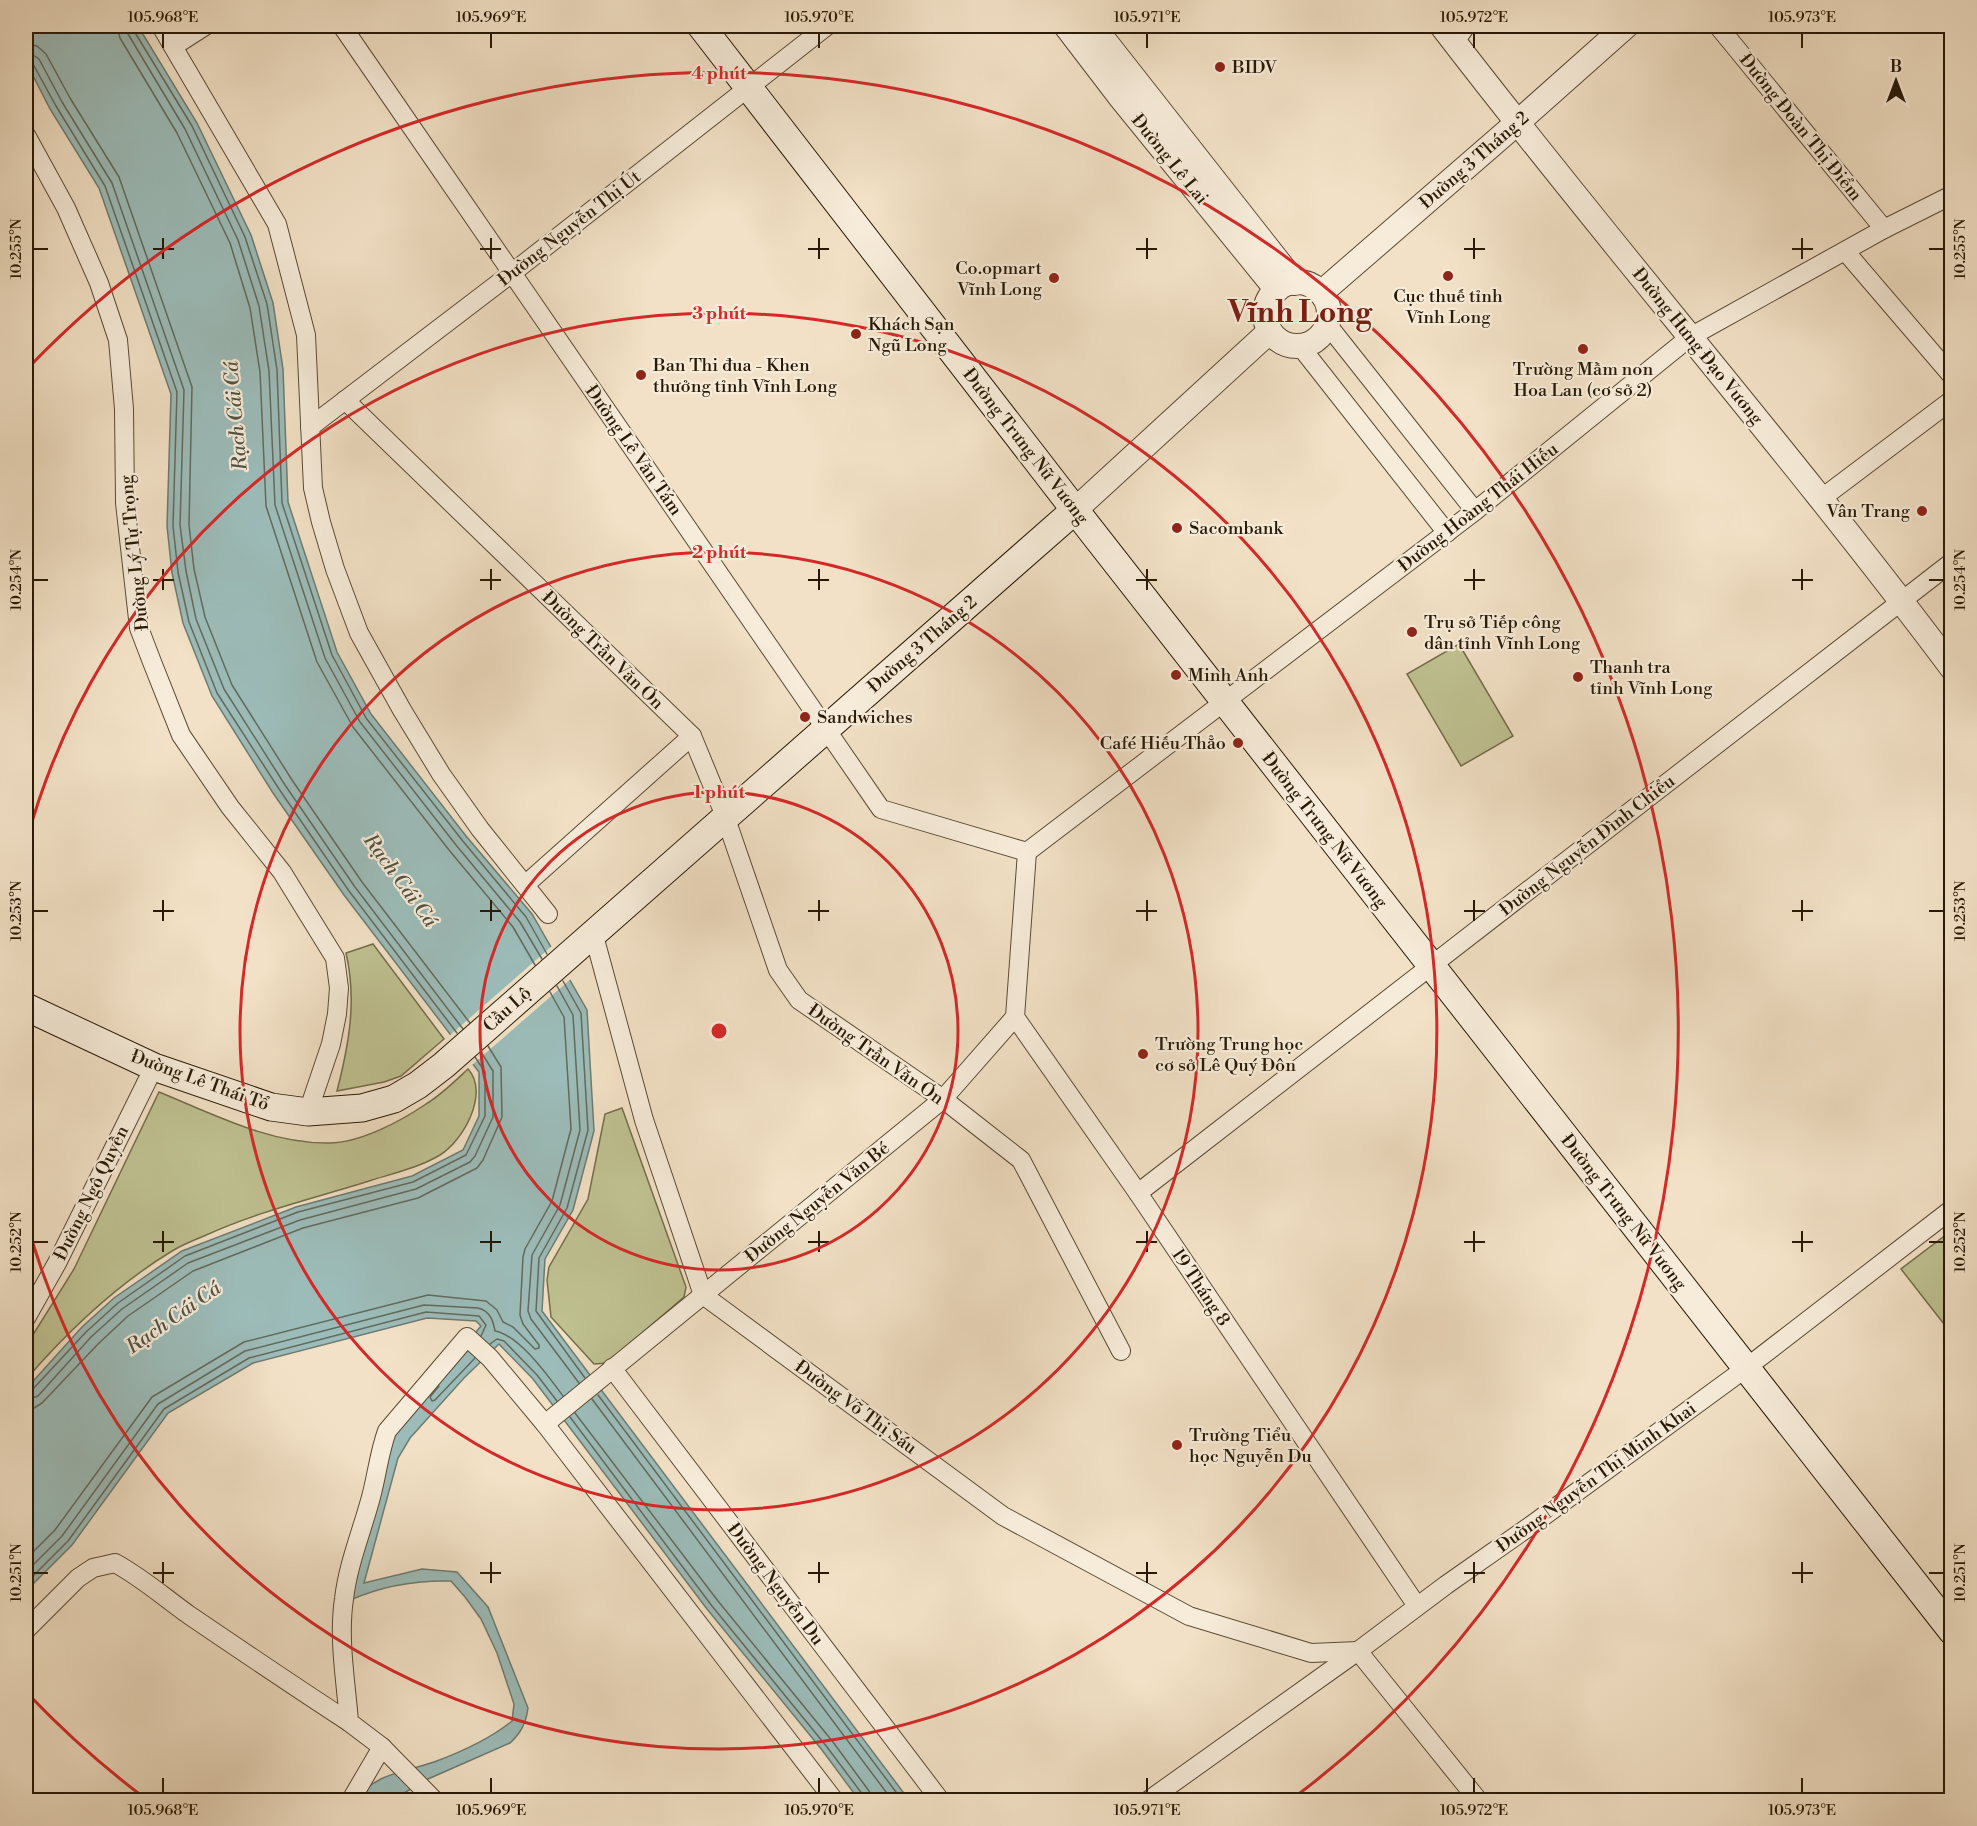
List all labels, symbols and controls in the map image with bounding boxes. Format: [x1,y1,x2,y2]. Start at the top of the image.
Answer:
text: 105.968°E [128,8,198,27]
text: 105.969°E [456,8,526,27]
text: 105.970°E [784,8,854,27]
text: 105.971°E [1113,8,1181,27]
text: 105.972°E [1440,8,1508,27]
text: 105.973°E [1768,8,1836,27]
street label: Đường Đoàn Thị Điểm [1734,49,1867,206]
north arrow [1866,51,1926,111]
place label: BIDV [1231,56,1277,79]
text: B [1890,57,1902,77]
marker: BIDV [1213,60,1227,74]
text: 4 phút [692,62,747,85]
street label: Đường 3 Tháng 2 [1415,106,1534,214]
street label: Đường Lê Lai [1126,109,1213,209]
street label: Đường Nguyễn Thị Út [493,165,646,291]
text: 10.255°N [7,218,26,280]
text: 10.255°N [1951,218,1970,280]
place label: Co.opmart Vĩnh Long [955,257,1043,301]
street label: Đường Hưng Đạo Vương [1627,263,1769,430]
marker: Cục thuế tỉnh Vĩnh Long [1441,269,1455,283]
marker: Co.opmart Vĩnh Long [1047,271,1061,285]
place label: Cục thuế tỉnh Vĩnh Long [1393,285,1503,329]
district label: Vĩnh Long [1227,294,1373,332]
text: 3 phút [692,302,746,325]
place label: Khách Sạn Ngũ Long [868,313,955,357]
marker: Khách Sạn Ngũ Long [849,327,863,341]
marker: Trường Mầm non Hoa Lan (cơ sở 2) [1576,342,1590,356]
place label: Ban Thi đua - Khen thưởng tỉnh Vĩnh Long [652,354,838,398]
place label: Trường Mầm non Hoa Lan (cơ sở 2) [1513,358,1653,402]
water label: Rạch Cái Cá [219,359,254,473]
street label: Đường Trưng Nữ Vương [957,364,1094,529]
marker: Ban Thi đua - Khen thưởng tỉnh Vĩnh Long [634,368,648,382]
street label: Đường Lê Văn Tám [580,381,687,520]
street label: Đường Hoàng Thái Hiếu [1394,437,1564,577]
street label: Đường Lý Tự Trọng [115,473,154,632]
place label: Vân Trang [1825,500,1911,523]
marker: Vân Trang [1915,504,1929,518]
place label: Sacombank [1189,517,1285,540]
marker: Sacombank [1170,521,1184,535]
text: 2 phút [692,541,747,564]
text: 10.254°N [7,549,26,611]
text: 10.254°N [1951,549,1970,611]
street label: Đường Trần Văn Ơn [537,586,669,715]
street label: Đường 3 Tháng 2 [863,590,982,698]
place label: Trụ sở Tiếp công dân tỉnh Vĩnh Long [1424,611,1581,655]
marker: Trụ sở Tiếp công dân tỉnh Vĩnh Long [1405,625,1419,639]
place label: Thanh tra tỉnh Vĩnh Long [1590,656,1713,700]
place label: Minh Anh [1188,664,1269,687]
marker: Minh Anh [1169,668,1183,682]
marker: Thanh tra tỉnh Vĩnh Long [1571,670,1585,684]
place label: Sandwiches [817,706,913,729]
marker: Sandwiches [798,710,812,724]
place label: Café Hiếu Thẳo [1100,732,1226,755]
marker: Café Hiếu Thẳo [1231,736,1245,750]
street label: Đường Trưng Nữ Vương [1256,748,1393,913]
street label: Đường Nguyễn Đình Chiểu [1495,769,1680,921]
text: 1 phút [693,781,745,804]
water label: Rạch Cái Cá [357,828,443,933]
text: 10.253°N [7,880,26,942]
text: 10.253°N [1951,880,1970,942]
street label: Cầu Lộ [478,982,536,1037]
street label: Đường Trần Văn Ơn [803,999,948,1110]
centre of rings [709,1021,729,1041]
place label: Trường Trung học cơ sở Lê Quý Đôn [1155,1033,1303,1077]
street label: Đường Lê Thái Tổ [127,1045,272,1116]
marker: Trường Trung học cơ sở Lê Quý Đôn [1136,1047,1150,1061]
street label: Đường Ngô Quyền [49,1122,134,1264]
street label: Đường Trưng Nữ Vương [1555,1130,1692,1295]
street label: Đường Nguyễn Văn Bé [740,1137,894,1268]
text: 10.252°N [7,1211,26,1273]
text: 10.252°N [1951,1211,1970,1273]
street label: 19 Tháng 8 [1166,1244,1235,1330]
water label: Rạch Cái Cá [121,1276,227,1361]
street label: Đường Võ Thị Sáu [790,1355,922,1460]
street label: Đường Nguyễn Thị Minh Khai [1492,1397,1701,1558]
place label: Trường Tiểu học Nguyễn Du [1189,1424,1313,1468]
marker: Trường Tiểu học Nguyễn Du [1170,1438,1184,1452]
street label: Đường Nguyễn Du [722,1519,830,1651]
text: 10.251°N [7,1543,26,1603]
text: 10.251°N [1951,1543,1970,1603]
text: 105.968°E [128,1801,198,1820]
text: 105.969°E [456,1801,526,1820]
text: 105.970°E [784,1801,854,1820]
text: 105.971°E [1113,1801,1181,1820]
text: 105.972°E [1440,1801,1508,1820]
text: 105.973°E [1768,1801,1836,1820]

